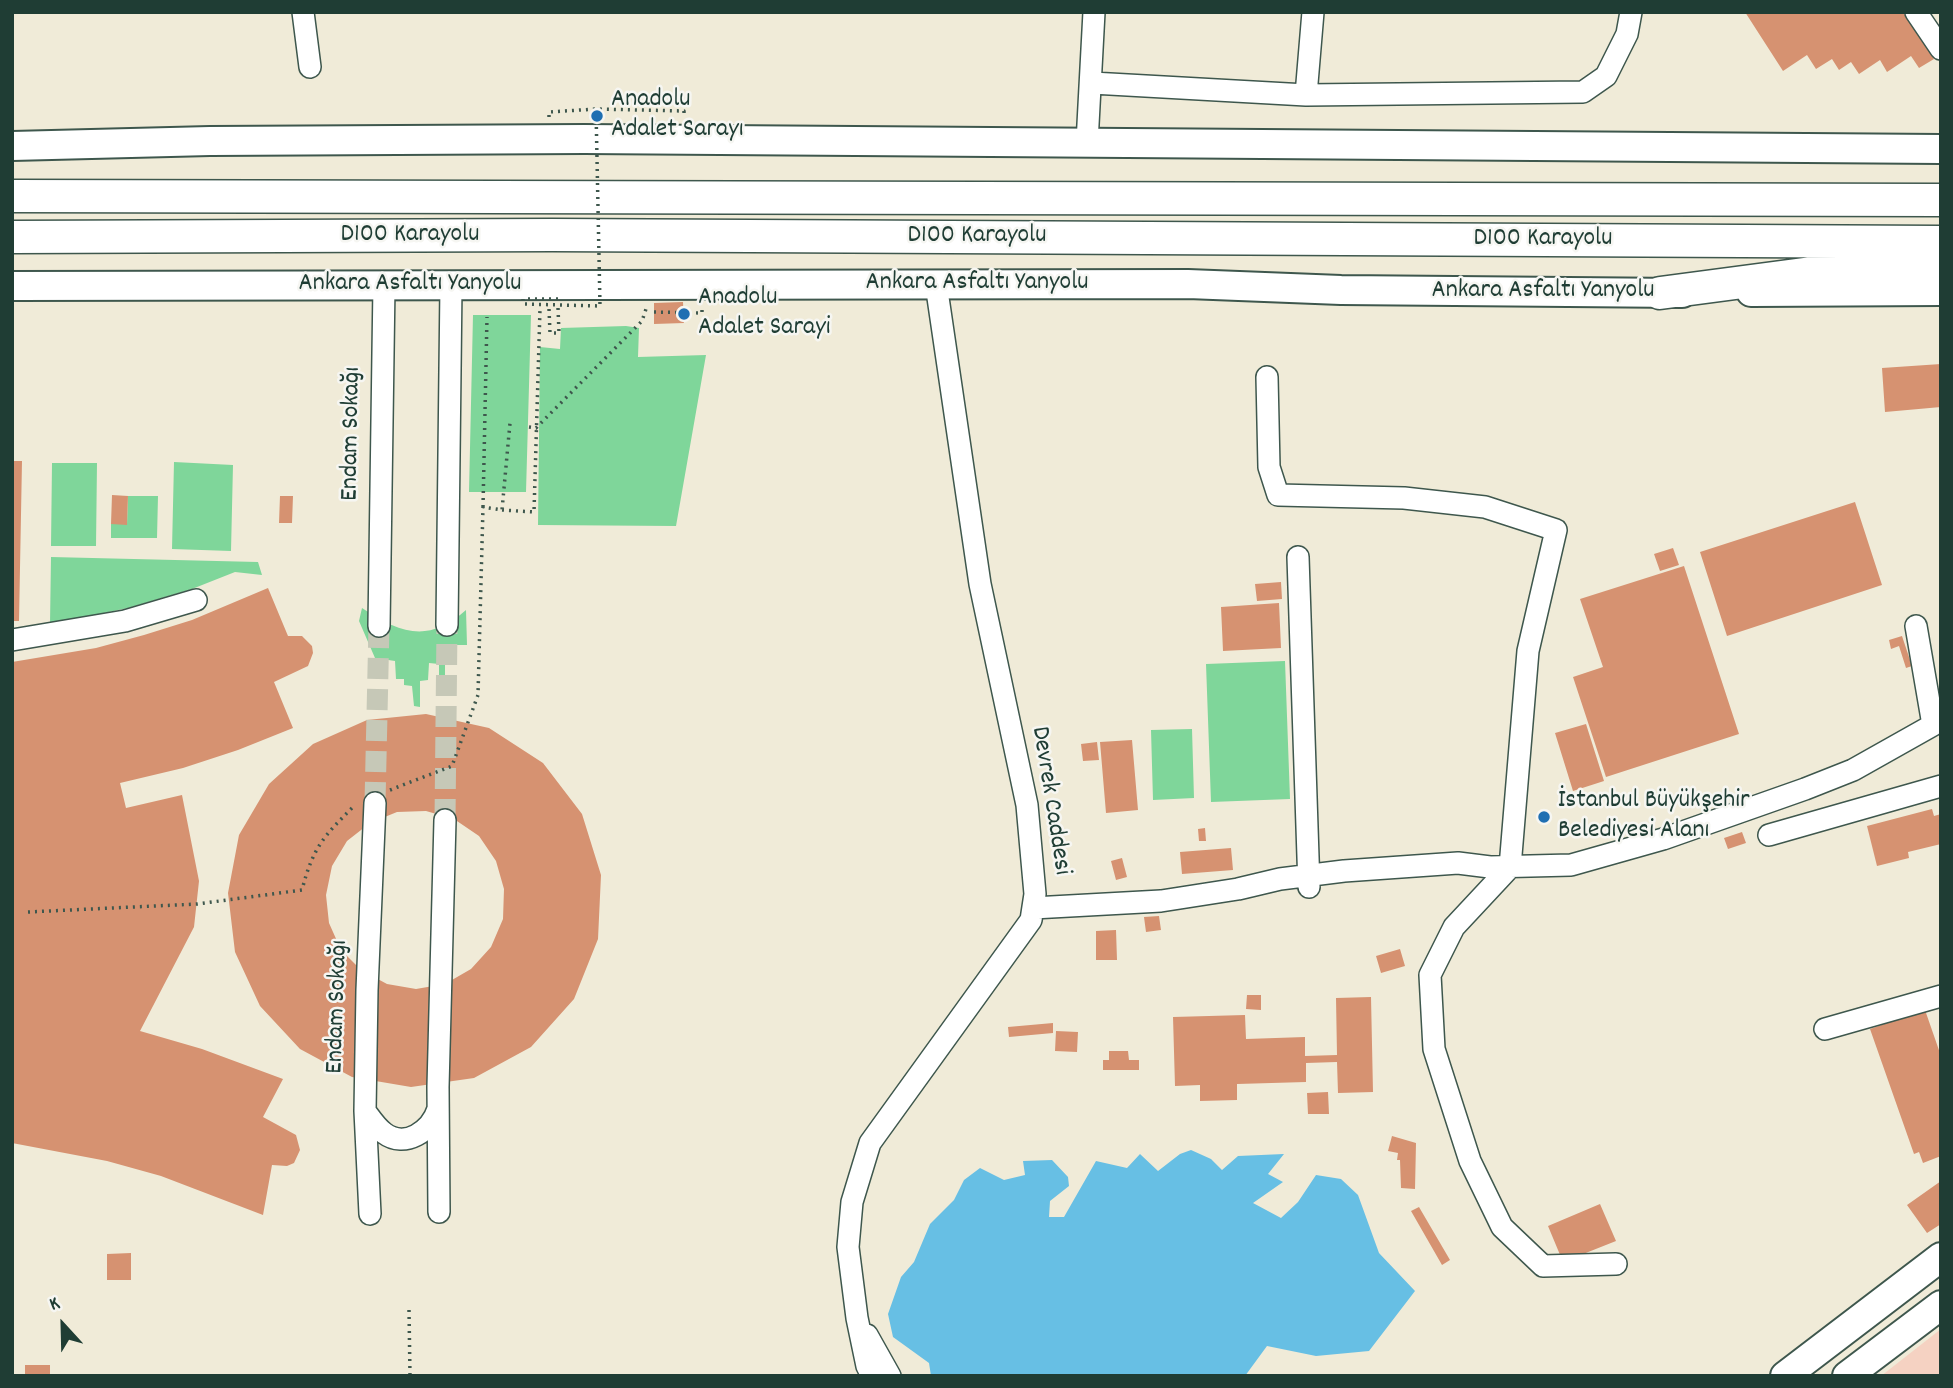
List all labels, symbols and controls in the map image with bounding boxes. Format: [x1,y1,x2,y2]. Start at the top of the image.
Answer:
place label: Anadolu Adalet Sarayı [611,85,744,146]
marker: Anadolu Adalet Sarayı [589,108,605,124]
street label: D100 Karayolu [341,220,479,252]
street label: D100 Karayolu [908,221,1046,253]
street label: D100 Karayolu [1474,224,1612,256]
street label: Ankara Asfaltı Yanyolu [865,268,1089,300]
street label: Ankara Asfaltı Yanyolu [298,269,522,301]
street label: Ankara Asfaltı Yanyolu [1431,276,1655,308]
place label: Anadolu Adalet Sarayi [698,283,831,344]
marker: Anadolu Adalet Sarayi [676,306,692,322]
street label: Endam Sokağı [336,367,370,501]
street label: Devrek Caddesi [1022,724,1076,878]
place label: İstanbul Büyükşehir Belediyesi Alanı [1558,786,1750,848]
marker: İstanbul Büyükşehir Belediyesi Alanı [1536,809,1552,825]
street label: Endam Sokağı [321,939,357,1075]
north arrow [28,1290,98,1360]
text: K [46,1291,64,1319]

